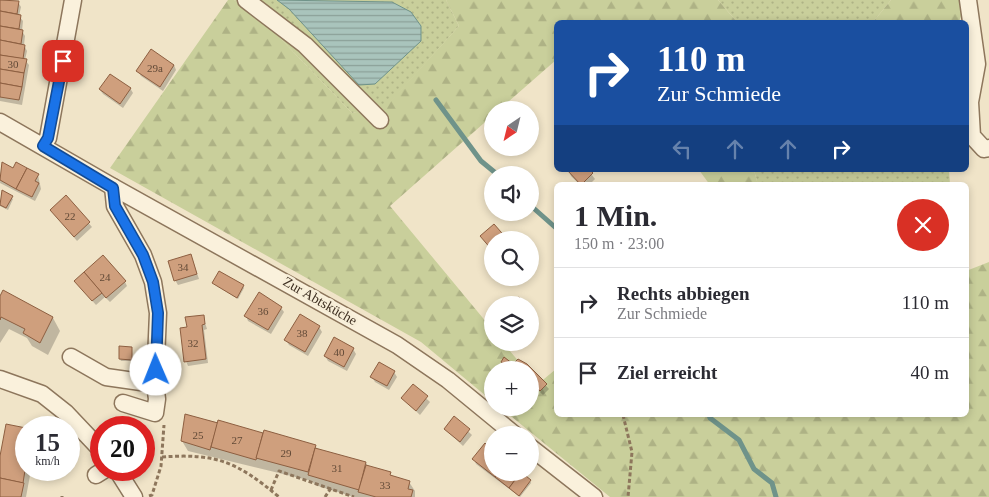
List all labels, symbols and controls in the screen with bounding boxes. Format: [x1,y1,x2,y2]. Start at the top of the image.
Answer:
pin [42,40,84,82]
icon: right [574,40,639,105]
text: 110 m [657,40,745,79]
icon: arrive [49,47,77,75]
house number: 30 [8,58,19,70]
house number: 29a [147,62,163,74]
text: Zur Schmiede [657,81,781,106]
north arrow [484,101,539,156]
map controls [484,101,539,481]
icon: left [668,135,696,163]
icon: ahead [721,135,749,163]
icon: ahead [774,135,802,163]
icon: right [827,135,855,163]
button: sound [484,166,539,221]
text: 1 Min. [574,199,657,232]
button: close [897,199,949,251]
house number: 22 [65,210,76,222]
button: search [484,231,539,286]
text: 150 m · 23:00 [574,235,664,252]
house number: 34 [178,261,189,273]
house number: 24 [100,271,111,283]
street label: Zur Abtsküche [280,274,360,328]
text: Rechts abbiegen [617,283,749,304]
icon: right [574,289,602,317]
text: 110 m [902,292,949,313]
button: layers [484,296,539,351]
house number: 36 [258,305,269,317]
text: Zur Schmiede [617,305,707,322]
house number: 38 [297,327,308,339]
house number: 32 [188,337,199,349]
position arrow [129,343,181,395]
house number: 40 [334,346,345,358]
icon: arrive [574,359,602,387]
button: + [484,361,539,416]
text: Ziel erreicht [617,362,717,383]
text: 40 m [910,362,949,383]
speed limit sign: 20 [90,416,155,481]
button: − [484,426,539,481]
text: 15 [35,429,60,456]
house number: 25 [193,429,204,441]
house number: 27 [232,434,243,446]
house number: 29 [281,447,292,459]
text: km/h [35,454,60,468]
house number: 31 [332,462,343,474]
house number: 33 [380,479,391,491]

